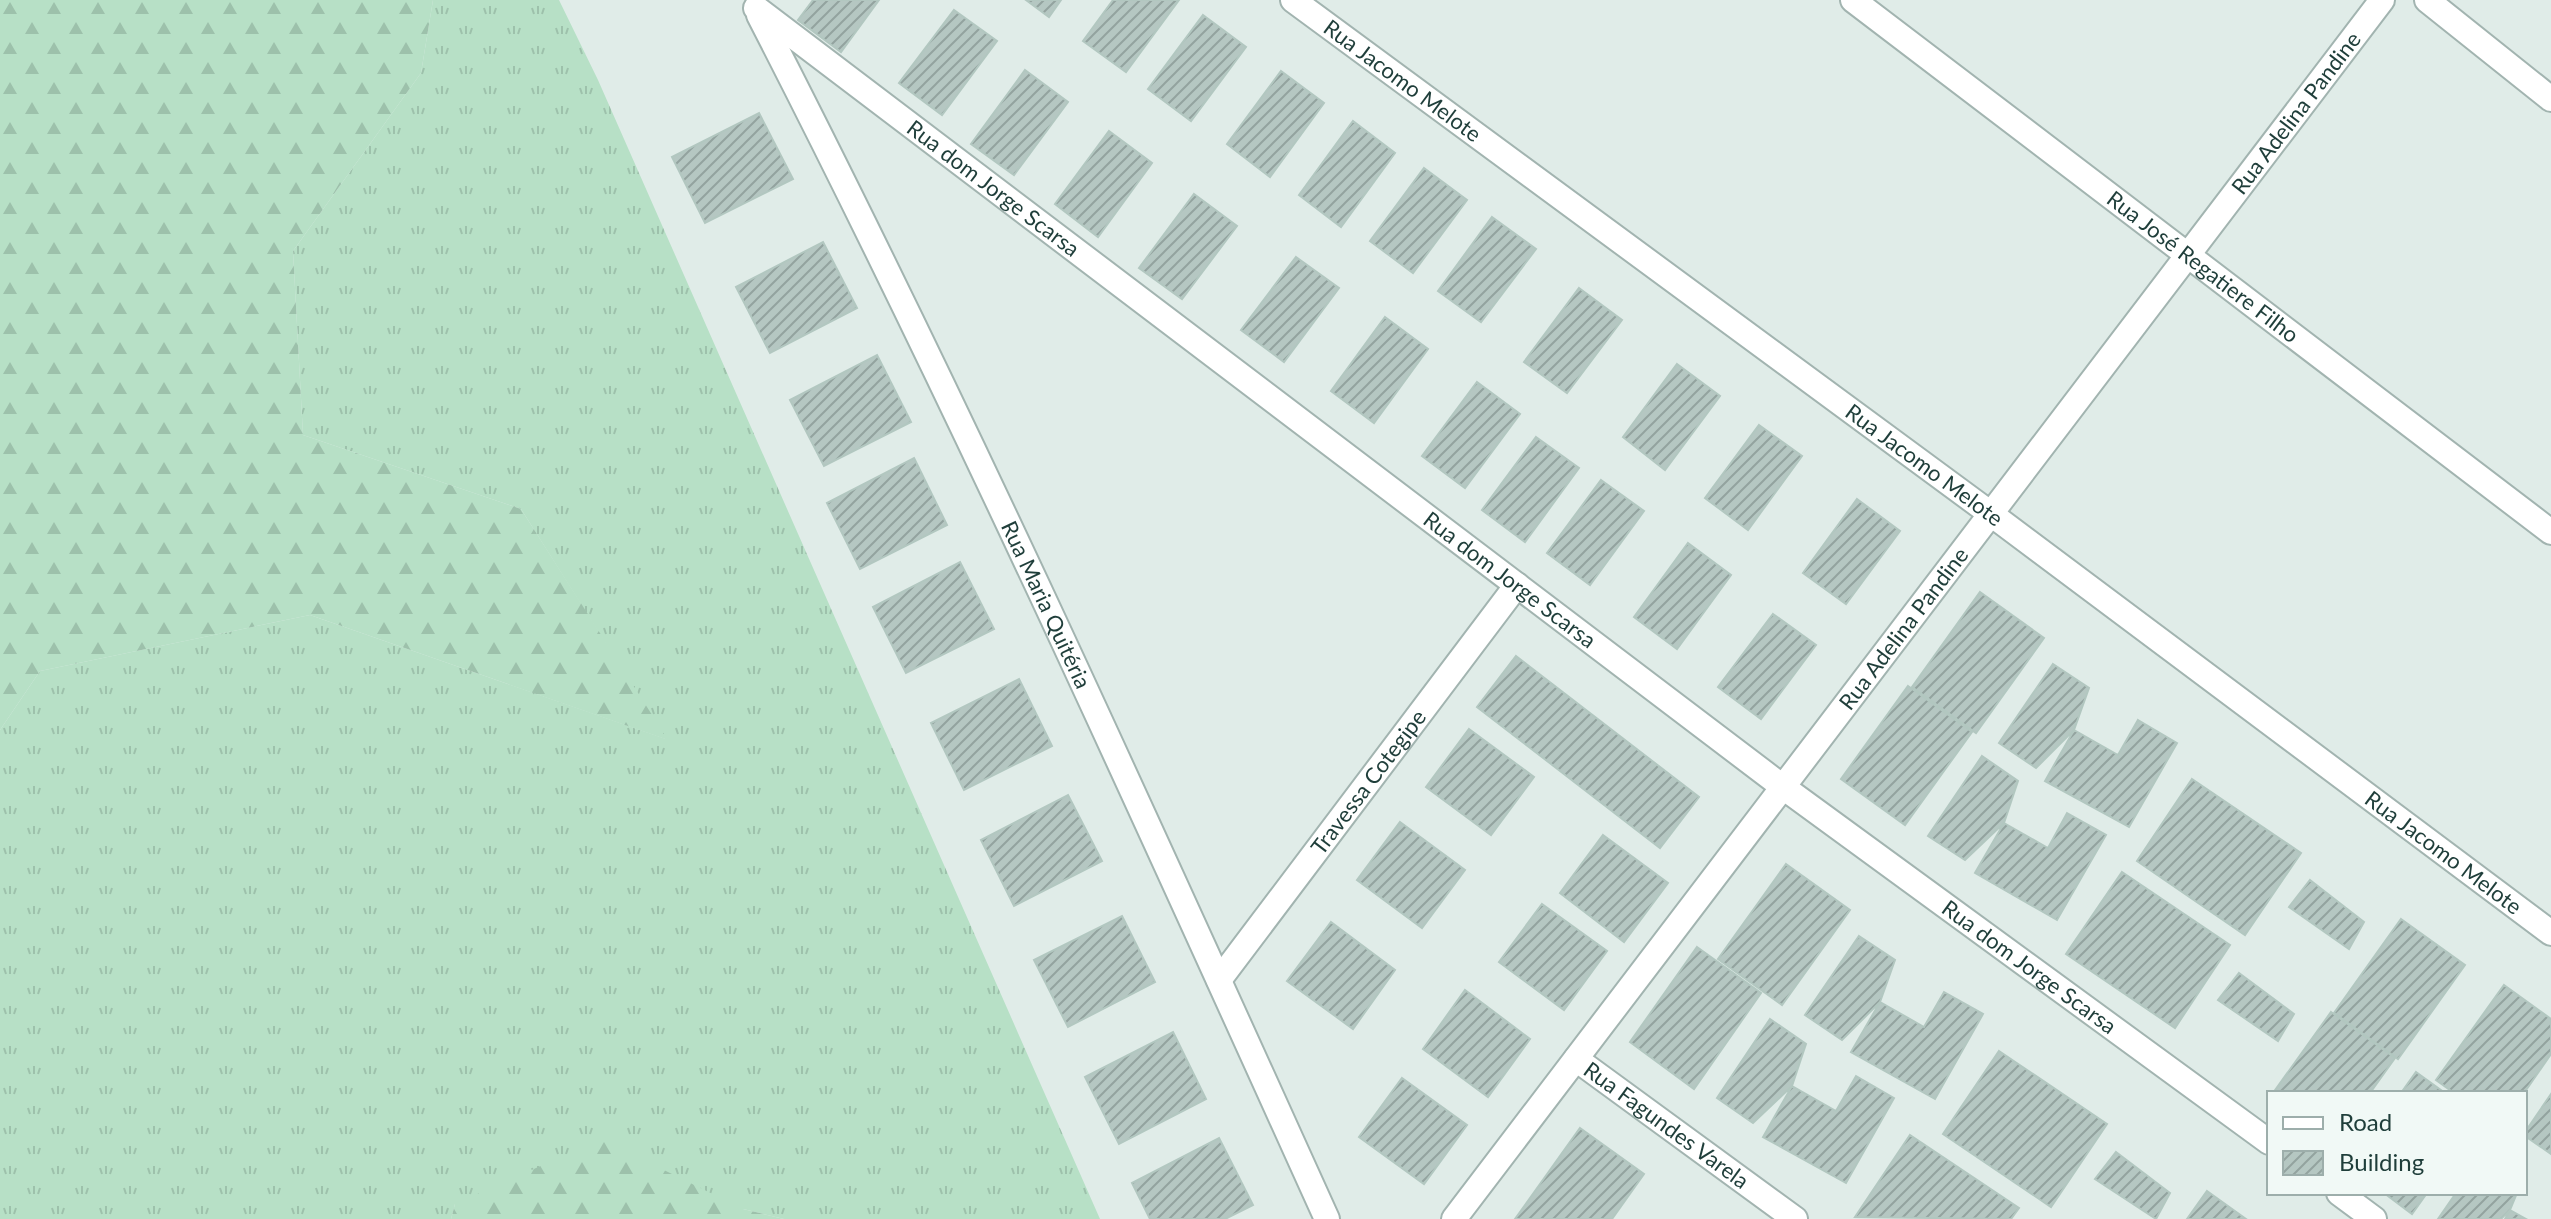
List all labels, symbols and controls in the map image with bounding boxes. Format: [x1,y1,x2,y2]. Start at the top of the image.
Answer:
street label: Rua Jacomo Melote [1319,13,1487,147]
street label: Rua Adelina Pandine [2225,26,2366,199]
street label: Rua dom Jorge Scarsa [902,114,1085,262]
street label: Rua José Regatiere Filho [2102,185,2305,348]
street label: Rua Jacomo Melote [1840,398,2009,531]
street label: Rua dom Jorge Scarsa [1418,505,1602,653]
street label: Rua Maria Quitéria [996,516,1097,693]
street label: Rua Adelina Pandine [1833,542,1973,715]
street label: Travessa Cotegipe [1305,704,1431,859]
street label: Rua Jacomo Melote [2360,785,2528,920]
street label: Rua dom Jorge Scarsa [1937,894,2122,1039]
street label: Rua Fagundes Varela [1579,1055,1755,1194]
legend [2267,1091,2527,1195]
text: Road [2339,1107,2392,1136]
text: Building [2339,1147,2424,1176]

